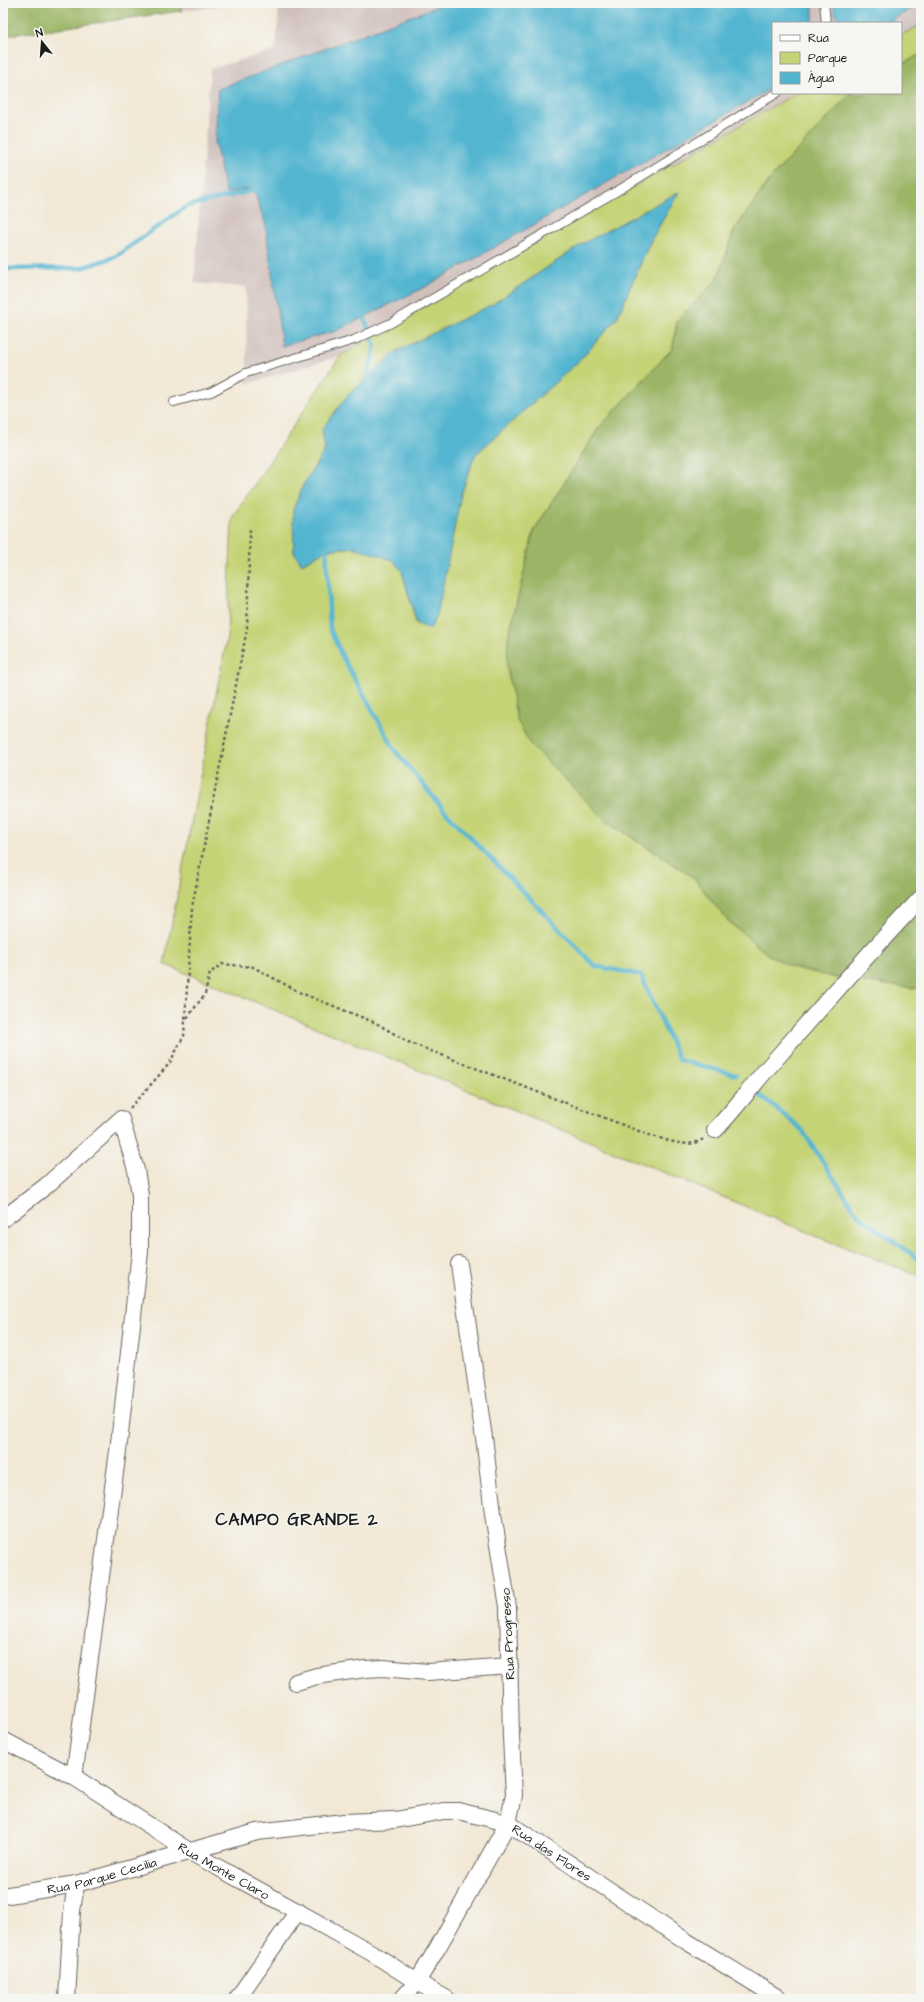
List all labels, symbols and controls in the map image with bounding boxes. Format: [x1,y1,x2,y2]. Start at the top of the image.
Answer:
north arrow [22,22,62,62]
legend [772,22,902,94]
text: N [34,25,45,41]
text: Rua [808,30,829,47]
text: Parque [808,50,848,67]
text: Água [808,70,834,88]
district label: CAMPO GRANDE 2 [215,1508,379,1532]
street label: Rua Progresso [497,1587,520,1680]
street label: Rua das Flores [508,1820,595,1886]
street label: Rua Monte Claro [174,1838,273,1905]
street label: Rua Parque Cecilia [46,1853,159,1899]

